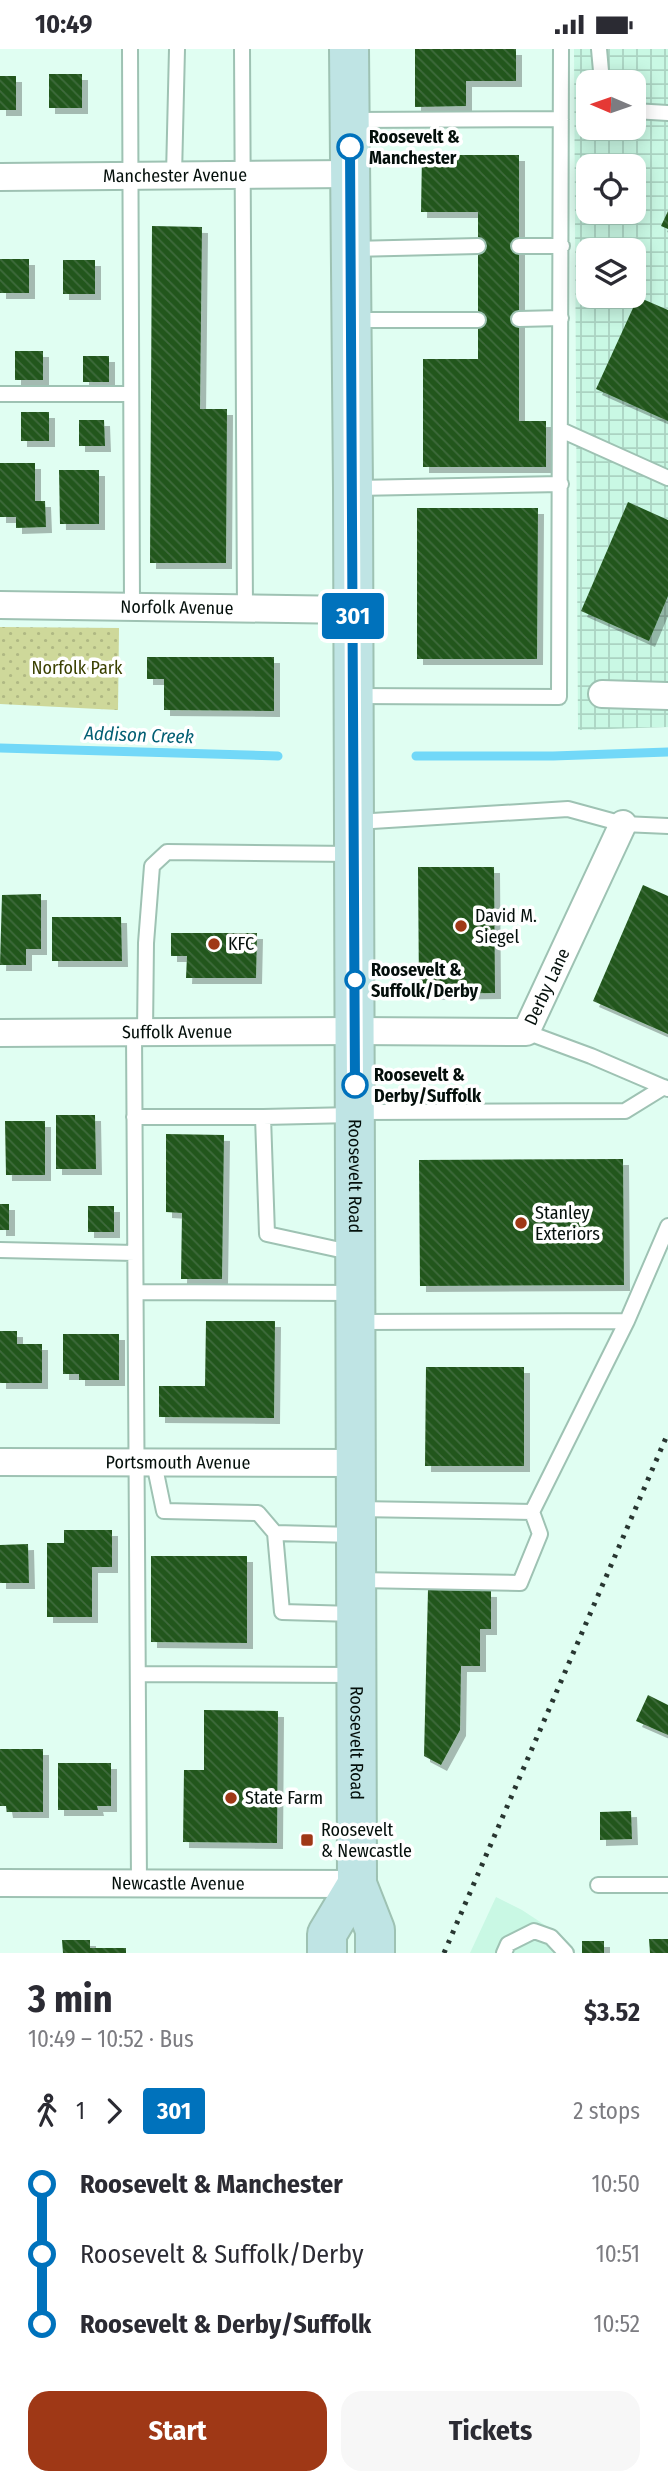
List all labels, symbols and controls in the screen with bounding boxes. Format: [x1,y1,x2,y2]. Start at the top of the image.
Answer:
text: 10:49 [35,9,92,40]
north arrow [576,70,646,140]
map controls [576,70,646,308]
place label: Roosevelt & Manchester [369,126,460,169]
marker: Roosevelt & Manchester [337,134,363,160]
button: locate [576,154,646,224]
street label: Manchester Avenue [103,164,247,187]
button: layers [576,238,646,308]
line badge: 301 [313,593,393,639]
street label: Norfolk Avenue [120,596,234,619]
text: 301 [336,602,370,630]
park label: Norfolk Park [32,657,123,679]
water label: Addison Creek [83,722,194,748]
place label: David M. Siegel [475,905,537,948]
marker: David M. Siegel [453,918,469,934]
place label: KFC [228,933,254,955]
marker: KFC [206,936,222,952]
street label: Derby Lane [520,945,575,1029]
place label: Roosevelt & Suffolk/Derby [371,959,479,1002]
marker: Roosevelt & Suffolk/Derby [345,970,365,990]
street label: Suffolk Avenue [122,1021,232,1043]
place label: Roosevelt & Derby/Suffolk [374,1064,482,1107]
marker: Roosevelt & Derby/Suffolk [342,1072,368,1098]
street label: Roosevelt Road [344,1119,366,1233]
place label: Stanley Exteriors [535,1202,600,1245]
marker: Stanley Exteriors [513,1215,529,1231]
street label: Portsmouth Avenue [106,1451,250,1474]
street label: Roosevelt Road [345,1686,368,1800]
place label: State Farm [245,1787,323,1809]
marker: State Farm [223,1790,239,1806]
place label: Roosevelt & Newcastle [321,1819,412,1862]
marker: Roosevelt & Newcastle [299,1832,315,1848]
street label: Newcastle Avenue [111,1872,245,1895]
text: 3 min [28,1976,113,2022]
text: $3.52 [584,1997,640,2028]
text: 10:49 – 10:52 · Bus [28,2025,194,2053]
icon: walk [28,2092,66,2130]
icon: forward [95,2092,133,2130]
text: 1 [76,2097,85,2125]
text: 301 [157,2097,191,2125]
text: 2 stops [573,2097,640,2125]
text: Roosevelt & Manchester [80,2169,343,2200]
text: 10:50 [592,2170,640,2198]
text: Roosevelt & Suffolk/Derby [80,2239,363,2270]
text: 10:51 [596,2240,640,2268]
text: Roosevelt & Derby/Suffolk [80,2309,371,2340]
text: 10:52 [594,2310,640,2338]
button: Start [28,2391,327,2471]
button: Tickets [341,2391,640,2471]

